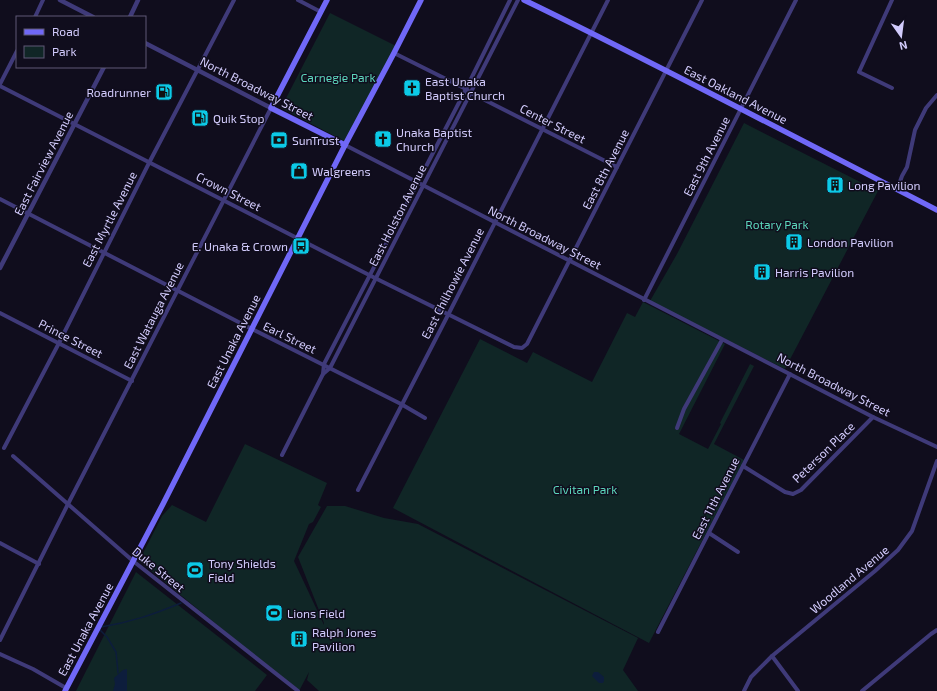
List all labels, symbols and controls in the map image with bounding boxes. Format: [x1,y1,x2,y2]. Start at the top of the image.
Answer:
legend [16,16,146,68]
north arrow [881,16,921,56]
text: Road [52,24,80,38]
text: N [898,39,909,53]
text: Park [52,44,77,58]
street label: North Broadway Street [198,53,316,123]
street label: East Oakland Avenue [682,62,790,126]
park label: Carnegie Park [301,70,376,84]
place label: East Unaka Baptist Church [425,74,505,102]
church icon: East Unaka Baptist Church [402,78,422,98]
fuel station icon: Roadrunner [154,82,174,102]
place label: Roadrunner [87,85,151,99]
street label: Center Street [518,100,589,146]
street label: East Fairview Avenue [11,108,75,218]
fuel station icon: Quik Stop [190,108,210,128]
place label: Quik Stop [213,111,265,126]
street label: East 9th Avenue [680,114,732,198]
place label: Unaka Baptist Church [396,125,473,153]
street label: East 8th Avenue [579,127,631,211]
church icon: Unaka Baptist Church [373,129,393,149]
bank icon: SunTrust [269,130,289,150]
place label: SunTrust [292,133,340,147]
shop icon: Walgreens [289,161,309,181]
street label: East Holston Avenue [365,162,429,268]
place label: Walgreens [312,164,371,178]
street label: East Myrtle Avenue [79,169,139,269]
street label: Crown Street [194,169,264,214]
building icon: Long Pavilion [825,175,845,195]
place label: Long Pavilion [848,178,921,192]
street label: North Broadway Street [486,202,604,272]
park label: Rotary Park [745,217,809,231]
street label: East Chilhowie Avenue [418,225,486,341]
building icon: London Pavilion [784,232,804,252]
place label: London Pavilion [807,235,894,249]
bus stop icon: E. Unaka & Crown [291,236,311,256]
place label: E. Unaka & Crown [192,239,288,253]
street label: East Watauga Avenue [120,259,186,371]
building icon: Harris Pavilion [752,262,772,282]
place label: Harris Pavilion [775,265,854,279]
street label: East Unaka Avenue [203,292,263,390]
street label: Prince Street [37,316,106,360]
street label: Earl Street [261,318,319,356]
street label: North Broadway Street [775,349,893,419]
street label: Peterson Place [789,419,857,485]
street label: East 11th Avenue [688,455,742,541]
park label: Civitan Park [553,482,617,496]
street label: Woodland Avenue [807,542,891,616]
street label: Duke Street [130,544,188,595]
place label: Tony Shields Field [208,556,276,584]
sports icon: Tony Shields Field [185,560,205,580]
street label: East Unaka Avenue [55,580,115,678]
sports icon: Lions Field [264,603,284,623]
place label: Lions Field [287,606,345,620]
place label: Ralph Jones Pavilion [312,625,376,653]
building icon: Ralph Jones Pavilion [289,629,309,649]

